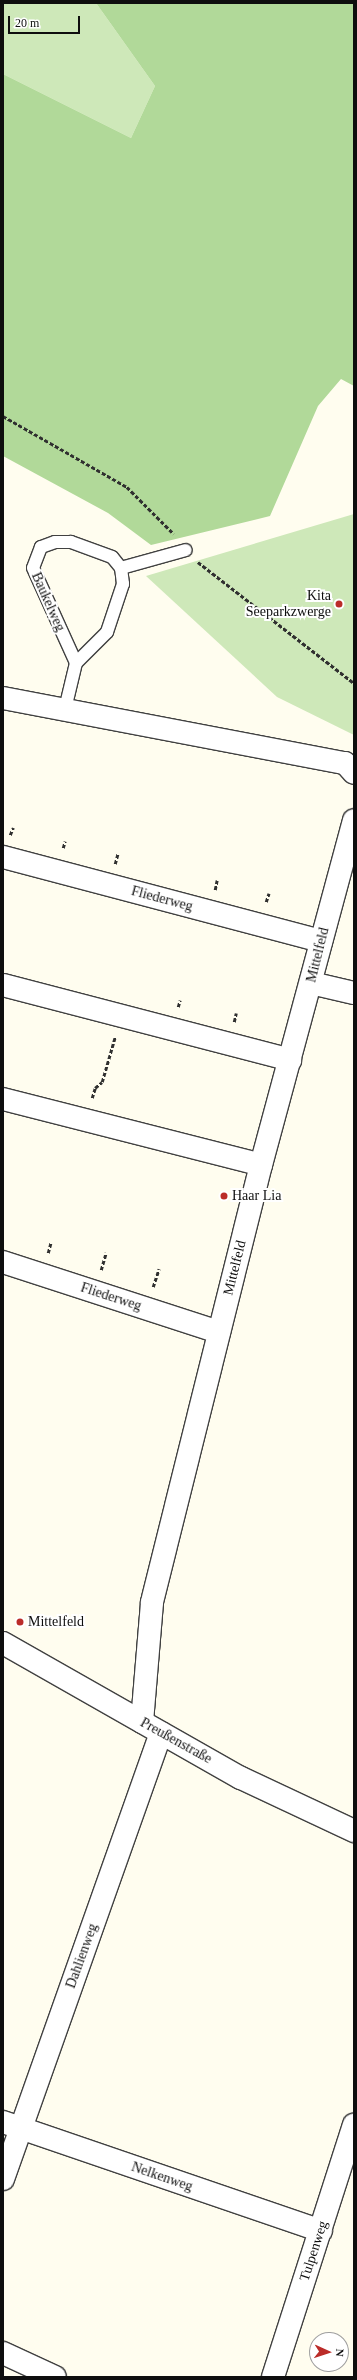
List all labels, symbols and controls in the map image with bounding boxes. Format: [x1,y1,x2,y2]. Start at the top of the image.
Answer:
scale bar [10,8,82,34]
text: 20 m [15,16,39,30]
street label: Baukelweg [28,570,68,634]
place label: Kita Seeparkzwerge [246,588,331,620]
marker: Kita Seeparkzwerge [334,599,344,609]
street label: Fliederweg [129,883,195,915]
street label: Mittelfeld [303,926,333,984]
place label: Haar Lia [232,1188,281,1204]
marker: Haar Lia [219,1191,229,1201]
street label: Mittelfeld [220,1239,250,1297]
street label: Fliederweg [78,1279,144,1315]
place label: Mittelfeld [28,1614,84,1630]
marker: Mittelfeld [15,1617,25,1627]
street label: Preußenstraße [137,1714,215,1768]
street label: Dahlienweg [63,1921,101,1991]
street label: Nelkenweg [129,2159,195,2195]
street label: Tulpenweg [296,2219,332,2283]
north arrow [309,2332,349,2372]
text: N [334,2348,346,2357]

